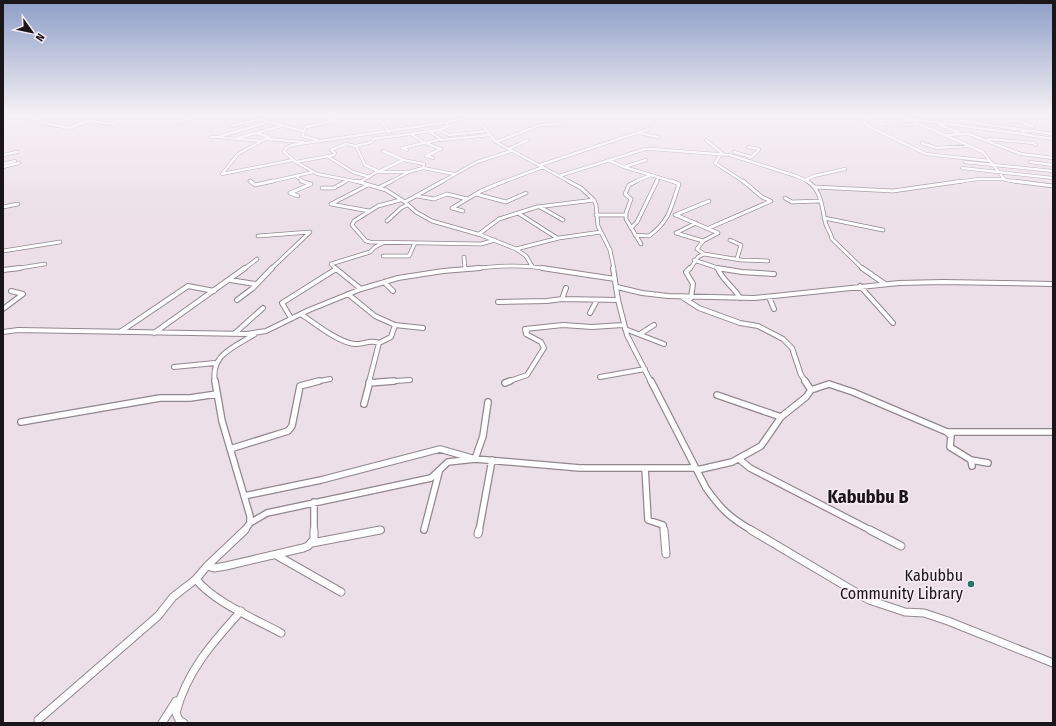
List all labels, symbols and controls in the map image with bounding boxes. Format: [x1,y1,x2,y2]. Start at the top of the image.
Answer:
north arrow [12,12,52,52]
text: N [33,31,47,43]
district label: Kabubbu B [827,486,909,508]
place label: Kabubbu Community Library [840,566,964,603]
marker: Kabubbu Community Library [966,579,976,589]

